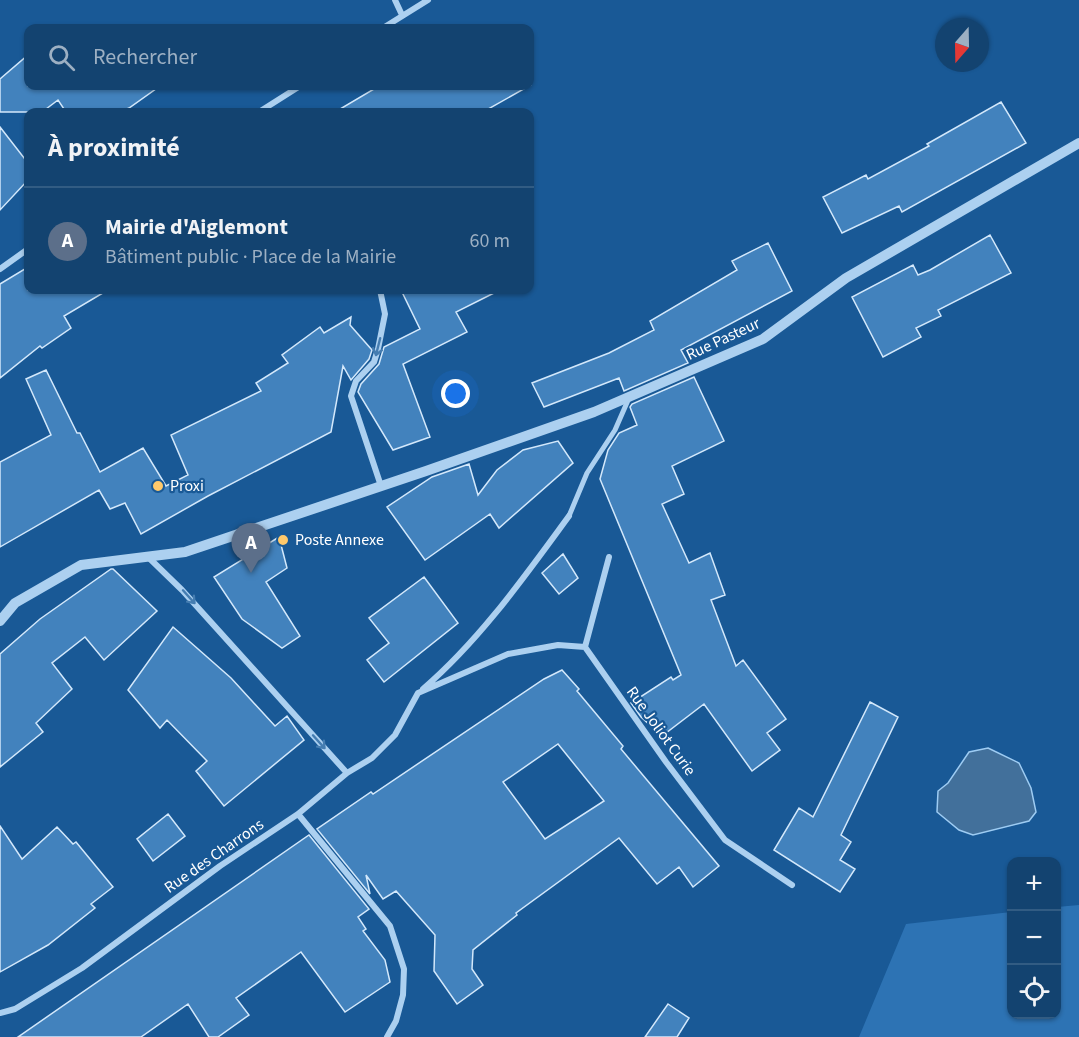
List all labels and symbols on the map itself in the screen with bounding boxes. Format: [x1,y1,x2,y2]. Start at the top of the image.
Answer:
north arrow [935,18,989,72]
street label: Rue Pasteur [682,312,764,366]
one-way arrow [372,337,384,356]
your location [441,379,470,408]
place label: Proxi [170,475,204,497]
marker: Proxi [151,479,165,493]
pin: A [232,524,270,573]
place label: Poste Annexe [295,529,384,551]
marker: Poste Annexe [276,533,290,547]
one-way arrow [181,589,196,604]
street label: Rue Joliot Curie [621,682,701,780]
one-way arrow [312,734,326,749]
street label: Rue des Charrons [160,813,268,898]

